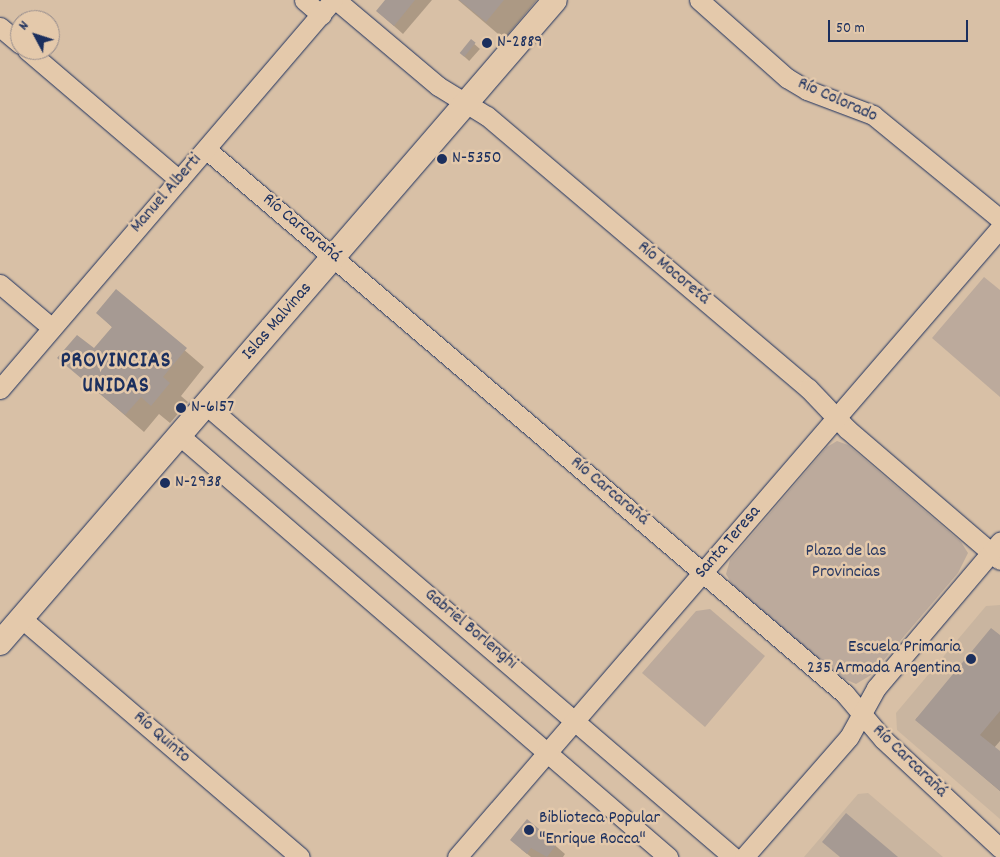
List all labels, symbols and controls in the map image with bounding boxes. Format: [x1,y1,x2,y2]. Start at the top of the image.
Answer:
north arrow [10,10,60,60]
scale bar [830,10,970,42]
text: N [14,17,34,35]
text: 50 m [836,18,865,40]
place label: N-2889 [497,32,543,54]
marker: N-2889 [481,37,493,49]
street label: Río Colorado [794,74,880,128]
place label: N-5350 [452,148,502,170]
street label: Manuel Alberti [127,150,207,238]
marker: N-5350 [436,153,448,165]
street label: Río Carcarañá [257,190,345,268]
street label: Río Mocoretá [632,237,714,311]
street label: Islas Malvinas [238,279,318,365]
district label: PROVINCIAS UNIDAS [59,348,173,400]
place label: N-6157 [191,397,234,419]
marker: N-6157 [175,402,187,414]
street label: Río Carcarañá [565,453,653,531]
place label: N-2938 [175,472,221,494]
marker: N-2938 [159,477,171,489]
street label: Santa Teresa [691,502,767,584]
park label: Plaza de las Provincias [805,542,887,584]
street label: Gabriel Borlenghi [419,585,521,675]
place label: Escuela Primaria 235 Armada Argentina [807,638,961,681]
marker: Escuela Primaria 235 Armada Argentina [965,653,977,665]
street label: Río Quinto [128,707,194,769]
street label: Río Carcarañá [867,721,951,803]
place label: Biblioteca Popular "Enrique Rocca" [539,809,660,852]
marker: Biblioteca Popular "Enrique Rocca" [523,824,535,836]

